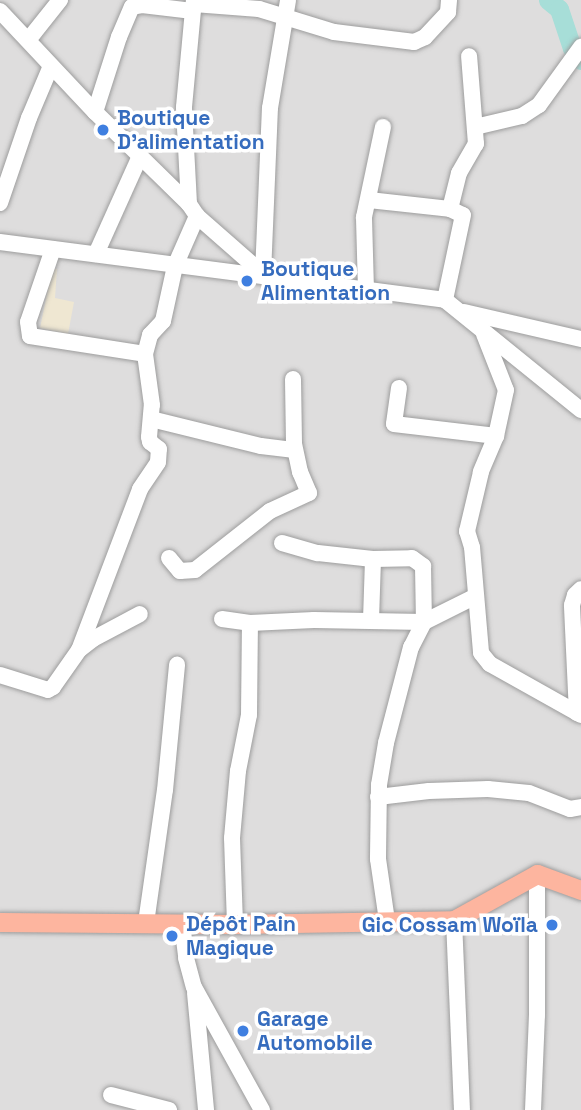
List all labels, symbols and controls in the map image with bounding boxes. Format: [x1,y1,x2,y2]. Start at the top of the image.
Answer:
place label: Boutique D'alimentation [117,105,265,155]
marker: Boutique D'alimentation [95,122,111,138]
place label: Boutique Alimentation [261,256,390,306]
marker: Boutique Alimentation [239,273,255,289]
place label: Dépôt Pain Magique [186,911,296,961]
place label: Gic Cossam Woïla [362,912,538,938]
marker: Gic Cossam Woïla [544,917,560,933]
marker: Dépôt Pain Magique [164,928,180,944]
place label: Garage Automobile [257,1006,373,1056]
marker: Garage Automobile [235,1023,251,1039]

